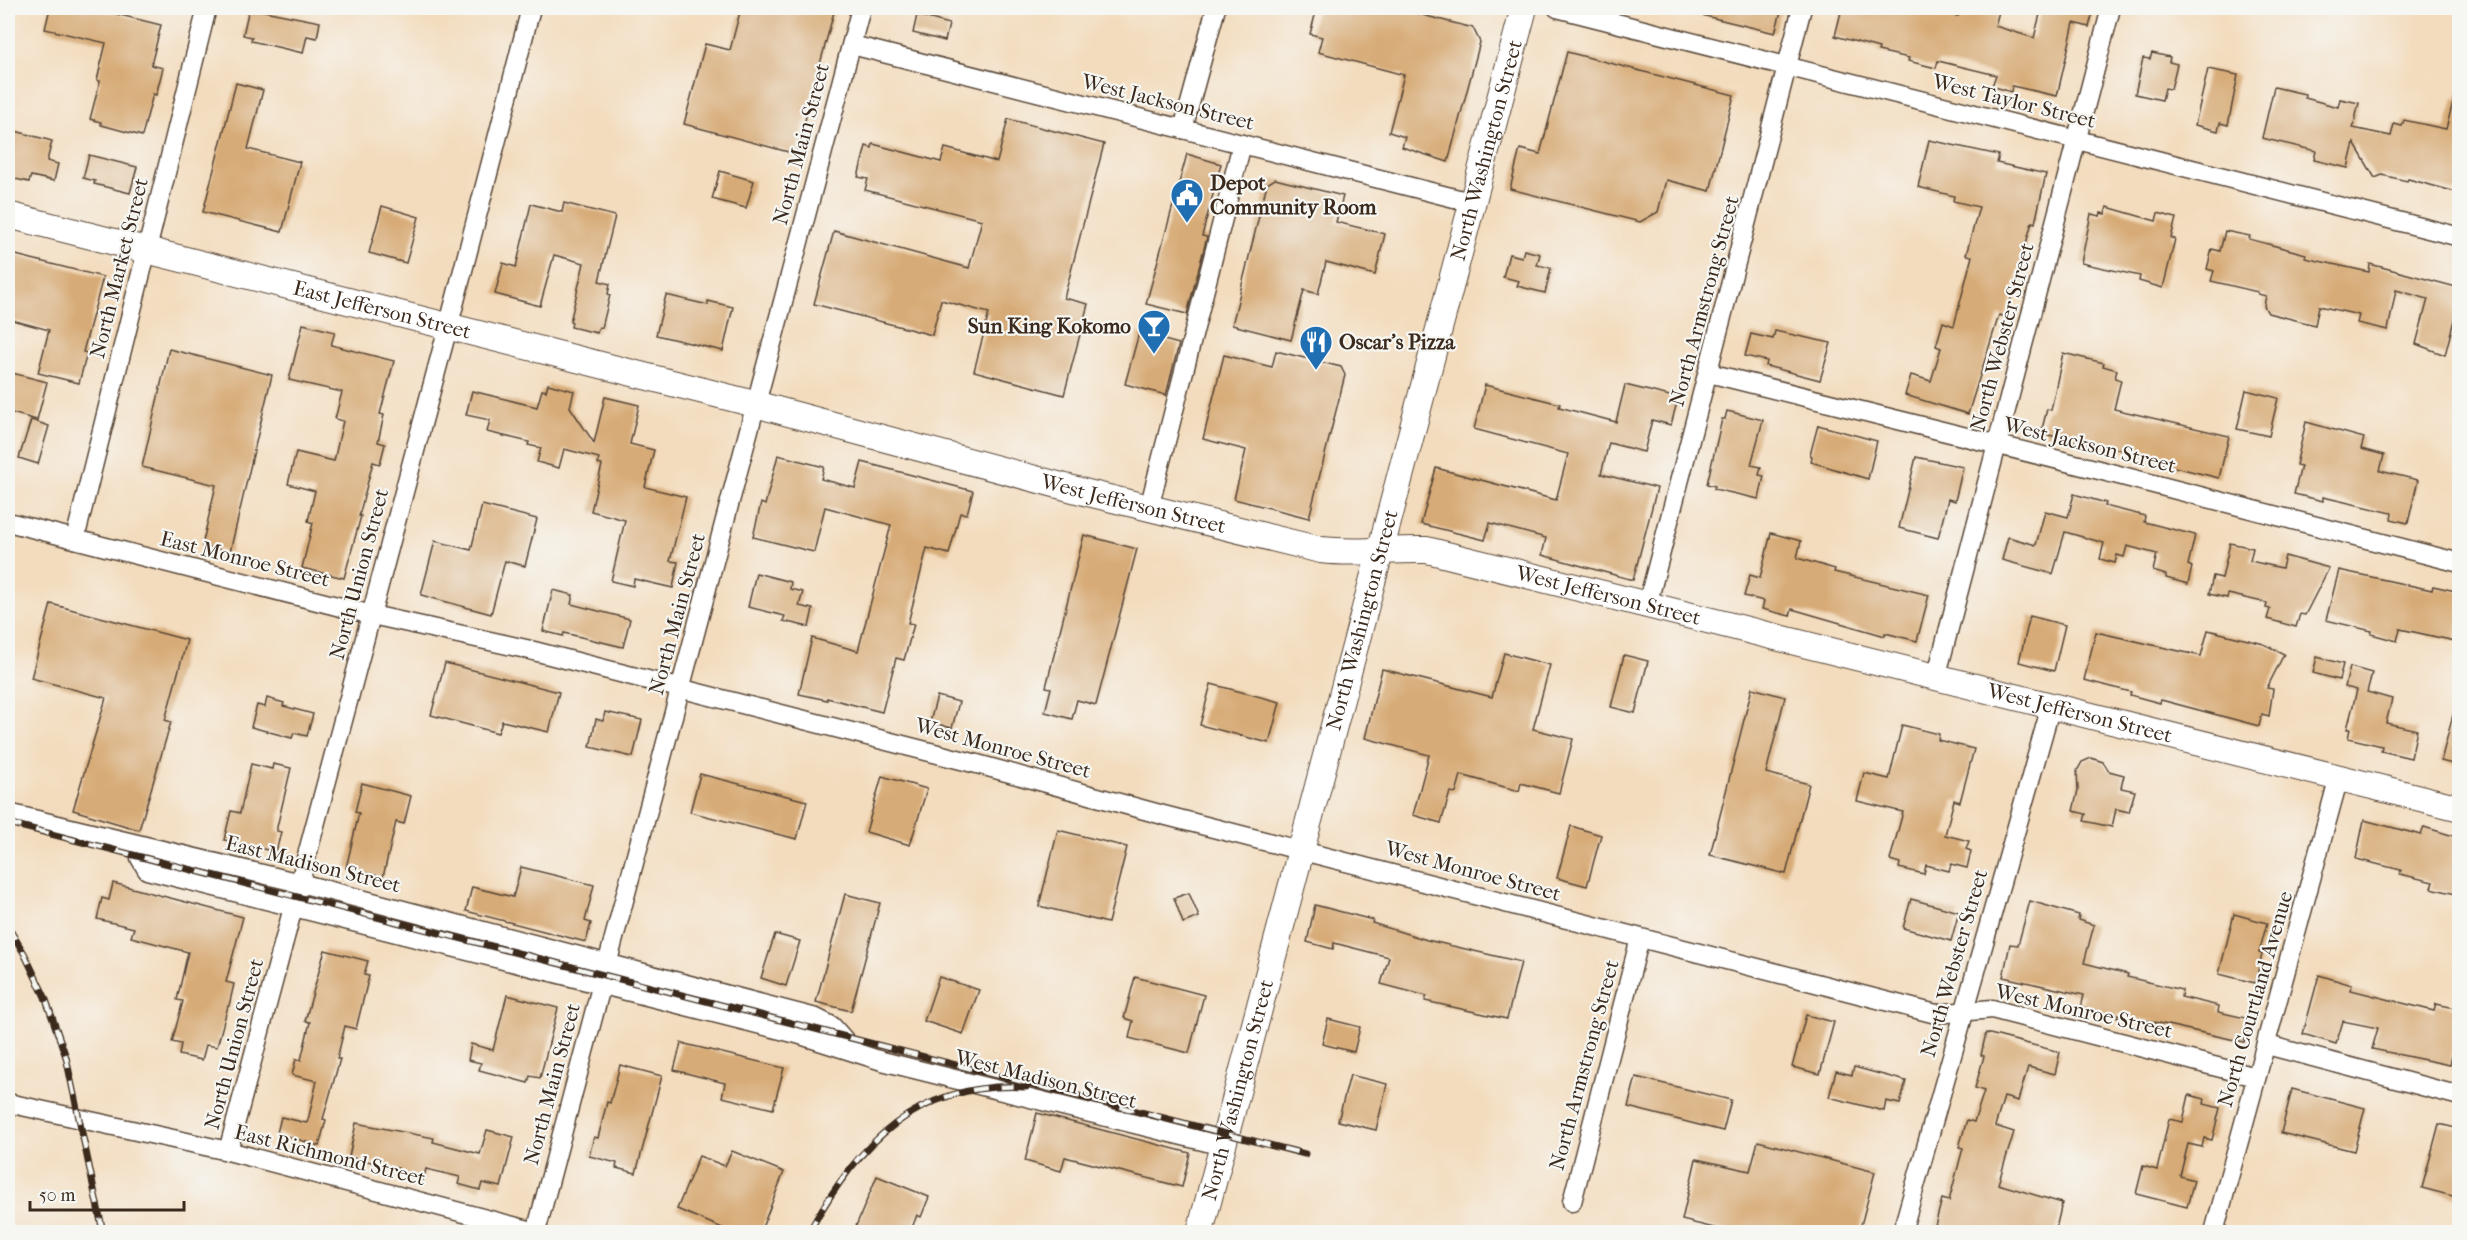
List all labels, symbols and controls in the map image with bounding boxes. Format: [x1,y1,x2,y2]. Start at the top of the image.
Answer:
street label: North Washington Street [1446,37,1527,263]
street label: North Main Street [768,60,834,227]
street label: West Jackson Street [1078,69,1257,135]
street label: West Taylor Street [1929,69,2099,133]
place label: Depot Community Room [1210,171,1377,219]
street label: North Market Street [85,175,153,361]
public building icon: Depot Community Room [1169,177,1205,224]
street label: North Armstrong Street [1664,193,1744,409]
street label: North Webster Street [1965,240,2039,434]
street label: East Jefferson Street [291,276,474,344]
bar icon: Sun King Kokomo [1136,308,1172,355]
place label: Sun King Kokomo [968,314,1131,338]
restaurant icon: Oscar's Pizza [1298,324,1334,371]
place label: Oscar's Pizza [1339,330,1456,354]
street label: West Jackson Street [2000,412,2179,478]
street label: West Jefferson Street [1038,469,1229,538]
street label: North Union Street [325,485,394,662]
street label: North Washington Street [1321,507,1403,733]
street label: East Monroe Street [158,526,333,592]
street label: North Main Street [644,530,710,697]
street label: West Jefferson Street [1512,560,1704,630]
street label: West Jefferson Street [1984,678,2175,748]
street label: West Monroe Street [912,713,1094,783]
street label: East Madison Street [223,831,403,897]
street label: West Monroe Street [1382,836,1564,906]
street label: North Webster Street [1916,866,1992,1060]
street label: North Courtland Avenue [2213,888,2297,1110]
street label: North Union Street [200,955,269,1132]
street label: North Armstrong Street [1544,957,1624,1173]
street label: North Washington Street [1197,976,1278,1203]
street label: West Monroe Street [1992,979,2175,1043]
street label: North Main Street [519,1000,585,1167]
street label: West Madison Street [952,1045,1140,1113]
street label: East Richmond Street [232,1120,428,1190]
scale bar [30,1174,184,1212]
text: 50 m [39,1185,76,1206]

